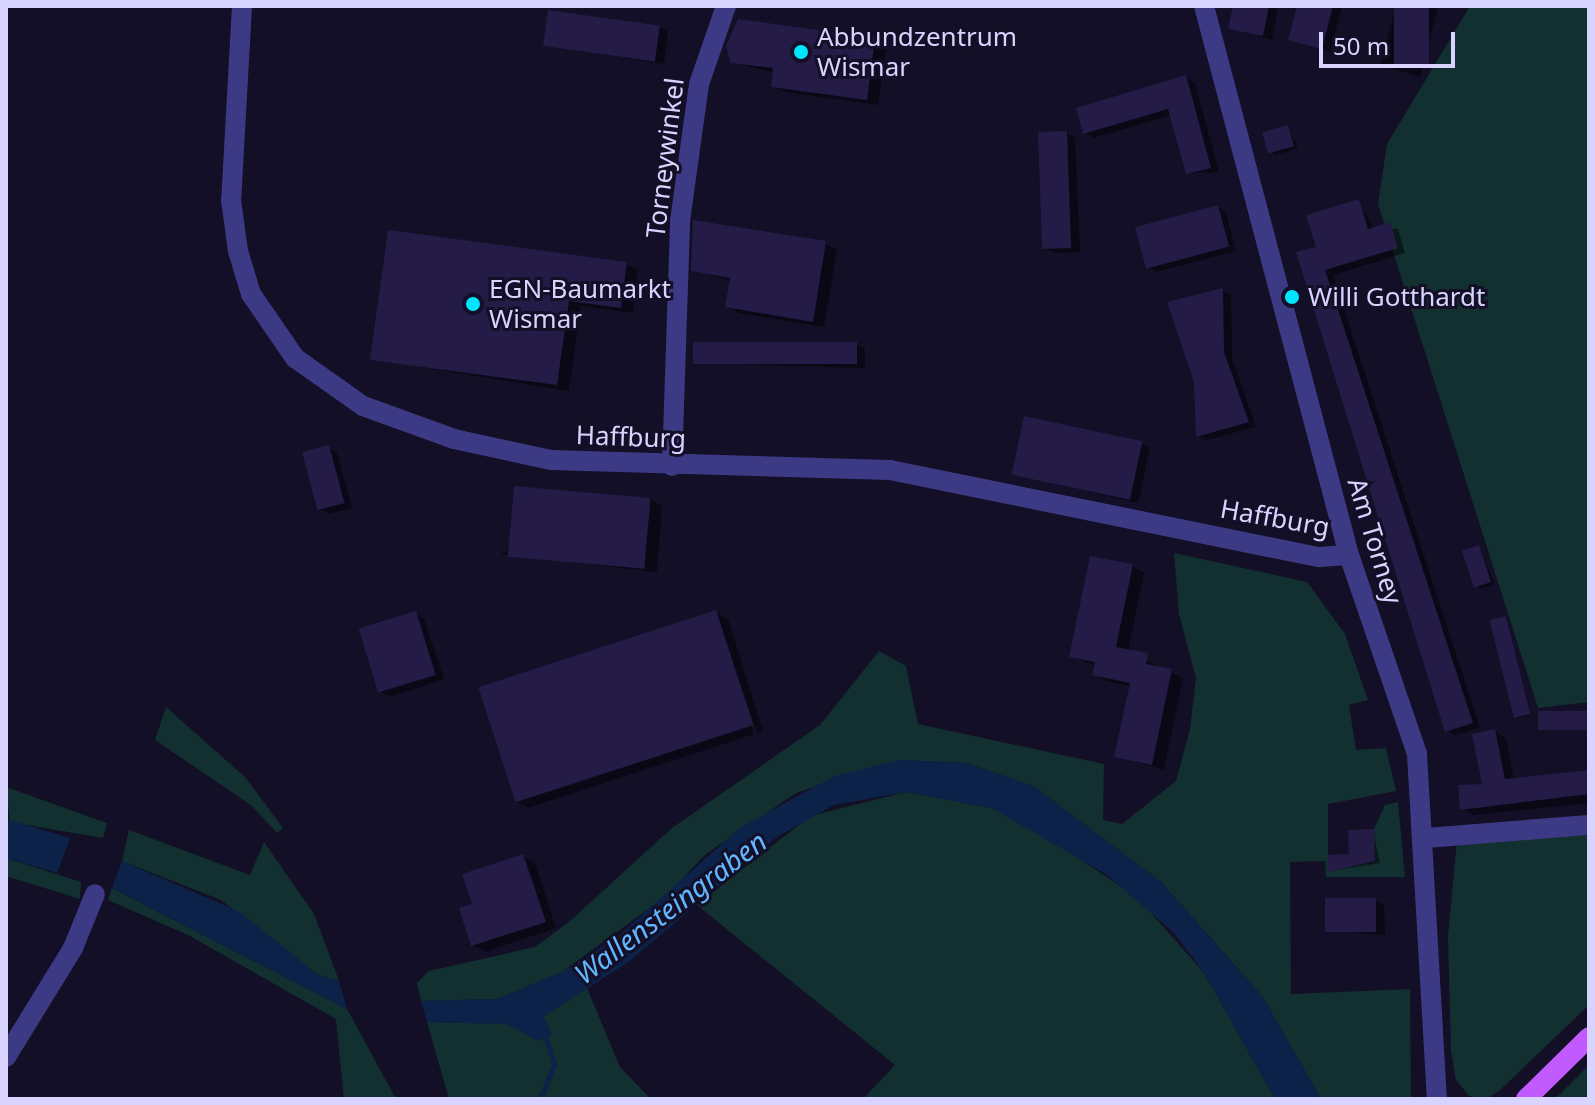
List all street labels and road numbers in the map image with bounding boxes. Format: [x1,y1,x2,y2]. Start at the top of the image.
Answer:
street label: Torneywinkel [640,76,690,240]
street label: Haffburg [575,419,687,455]
street label: Am Torney [1341,474,1409,608]
street label: Haffburg [1218,493,1332,543]

